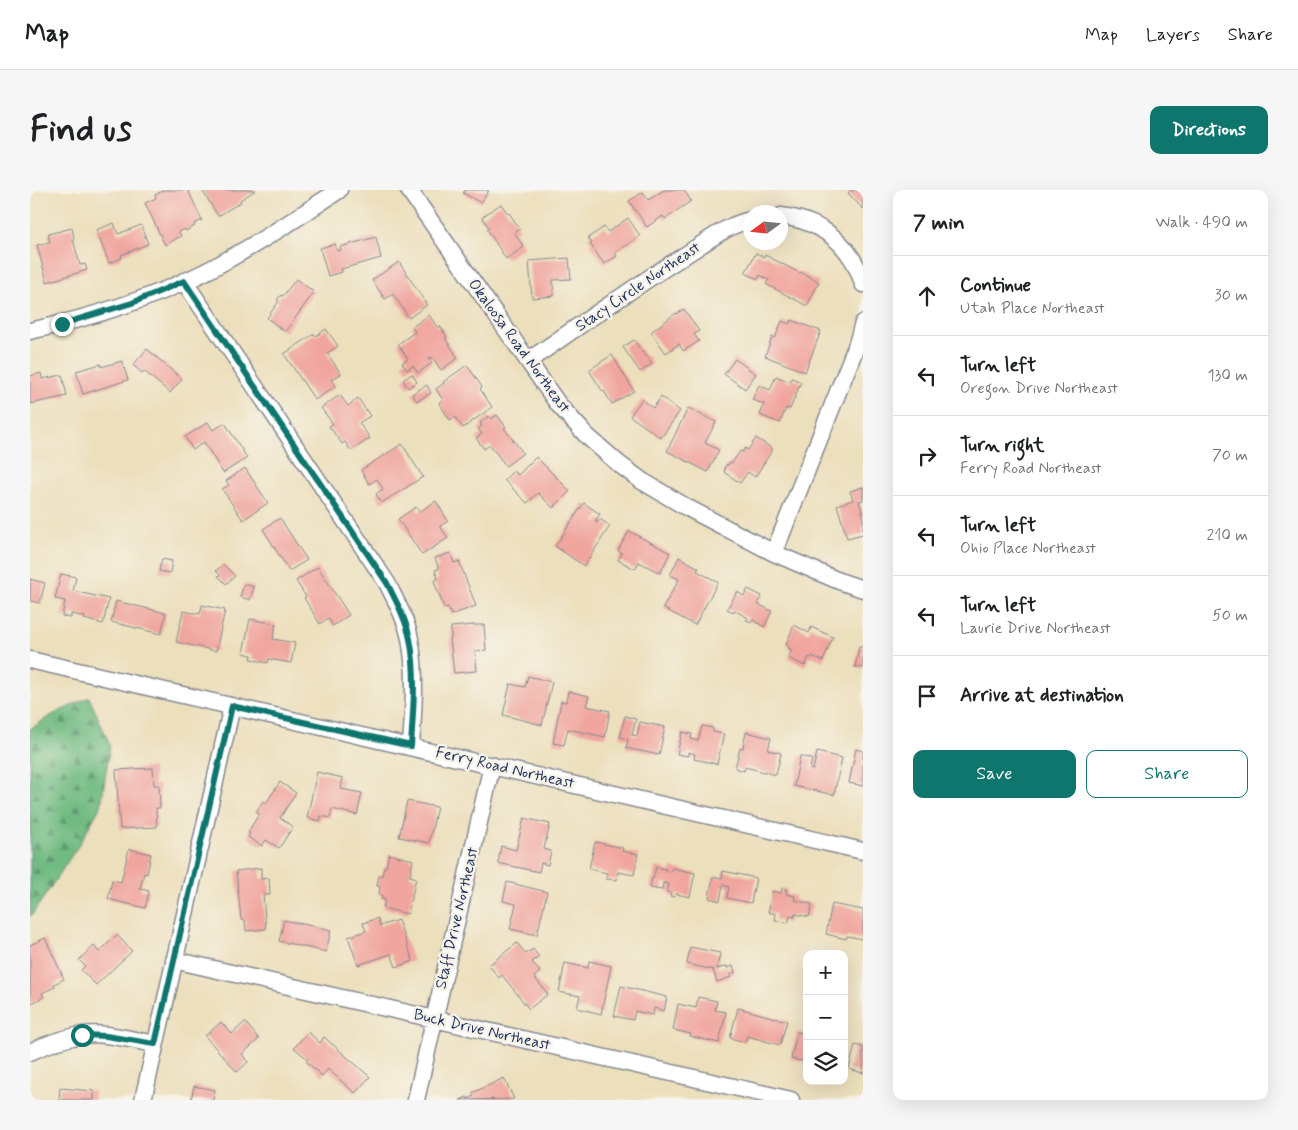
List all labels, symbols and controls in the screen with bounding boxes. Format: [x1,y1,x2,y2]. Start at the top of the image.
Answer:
text: Map [25,19,69,50]
text: Map [1085,23,1118,47]
text: Layers [1146,23,1200,47]
text: Share [1228,23,1273,47]
button: Directions [1150,106,1268,154]
text: Find us [30,107,132,153]
north arrow [743,205,788,250]
text: 7 min [913,209,965,237]
text: Walk · 490 m [1156,212,1248,233]
street label: Stacy Circle Northeast [571,237,705,337]
text: Continue [960,273,1031,298]
street label: Okaloosa Road Northeast [463,275,575,417]
icon: ahead [913,282,941,310]
text: 30 m [1215,285,1248,306]
text: Utah Place Northeast [960,298,1105,319]
route end [51,313,74,336]
text: Turn left [960,353,1036,378]
icon: left [913,362,941,390]
text: 130 m [1207,365,1248,386]
text: Oregon Drive Northeast [960,378,1118,399]
text: Turn right [960,433,1044,458]
icon: right [913,442,941,470]
text: 70 m [1212,445,1248,466]
text: Ferry Road Northeast [960,458,1102,479]
text: Turn left [960,513,1036,538]
icon: left [913,522,941,550]
text: 210 m [1207,525,1248,546]
text: Ohio Place Northeast [960,538,1096,559]
text: Turn left [960,593,1036,618]
icon: left [913,602,941,630]
text: 50 m [1212,605,1248,626]
text: Laurie Drive Northeast [960,618,1110,639]
icon: arrive [913,682,941,710]
text: Arrive at destination [960,683,1124,708]
street label: Ferry Road Northeast [434,742,576,794]
button: Save [913,750,1076,798]
button: Share [1086,750,1248,798]
street label: Staff Drive Northeast [430,845,484,991]
map controls [803,950,848,1085]
button: + [803,950,848,995]
button: − [803,995,848,1040]
street label: Buck Drive Northeast [412,1004,552,1056]
route start [71,1024,94,1047]
button: layers [803,1040,848,1085]

